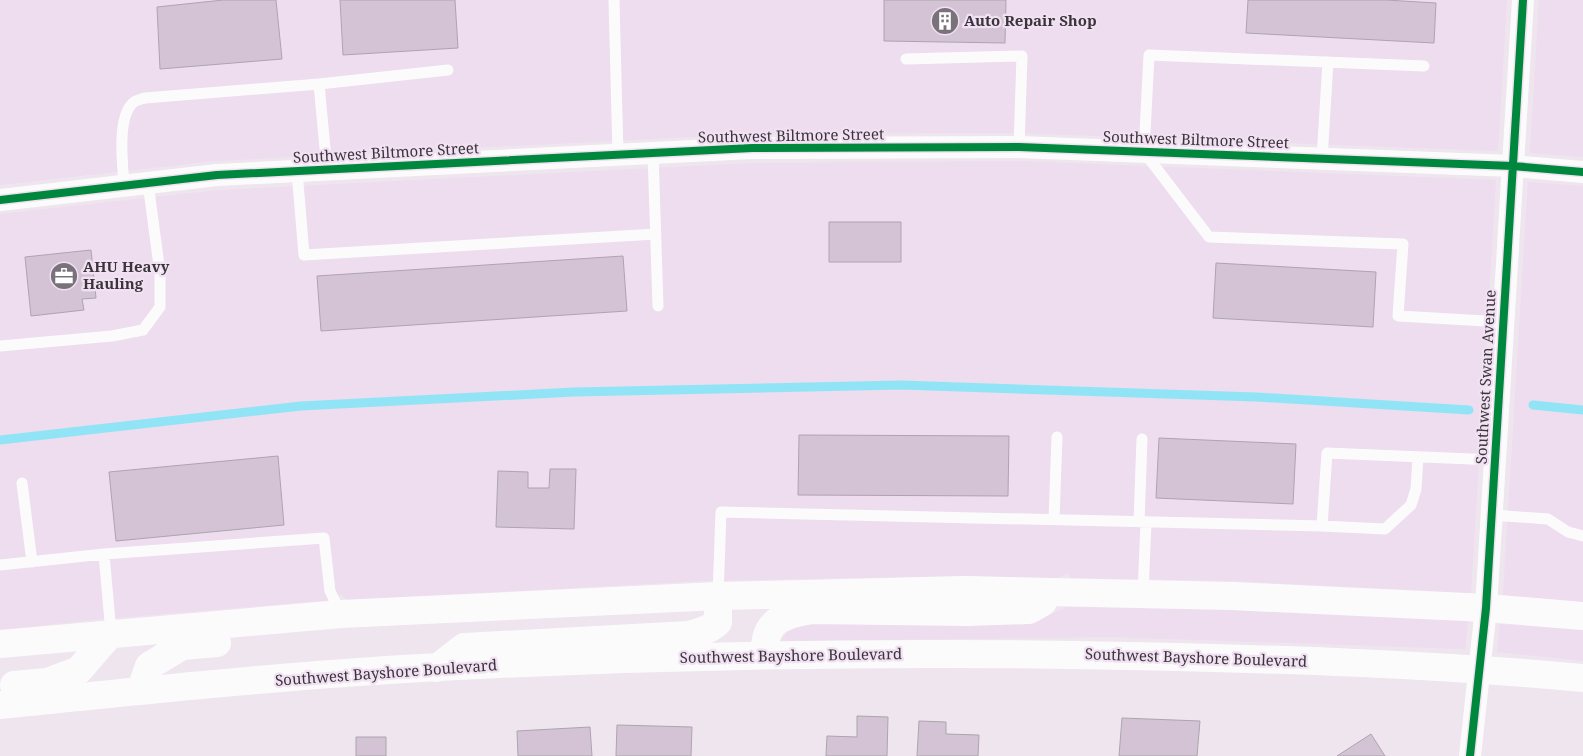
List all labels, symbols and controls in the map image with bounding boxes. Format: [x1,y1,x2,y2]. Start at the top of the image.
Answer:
building icon: Auto Repair Shop [930,6,960,36]
place label: Auto Repair Shop [964,10,1097,30]
street label: Southwest Biltmore Street [698,123,884,147]
street label: Southwest Biltmore Street [1103,126,1289,152]
street label: Southwest Biltmore Street [292,137,479,167]
place label: AHU Heavy Hauling [83,256,170,293]
office icon: AHU Heavy Hauling [49,261,79,291]
street label: Southwest Swan Avenue [1470,289,1500,465]
street label: Southwest Bayshore Boulevard [680,643,902,667]
street label: Southwest Bayshore Boulevard [1085,643,1308,671]
street label: Southwest Bayshore Boulevard [274,654,498,690]

